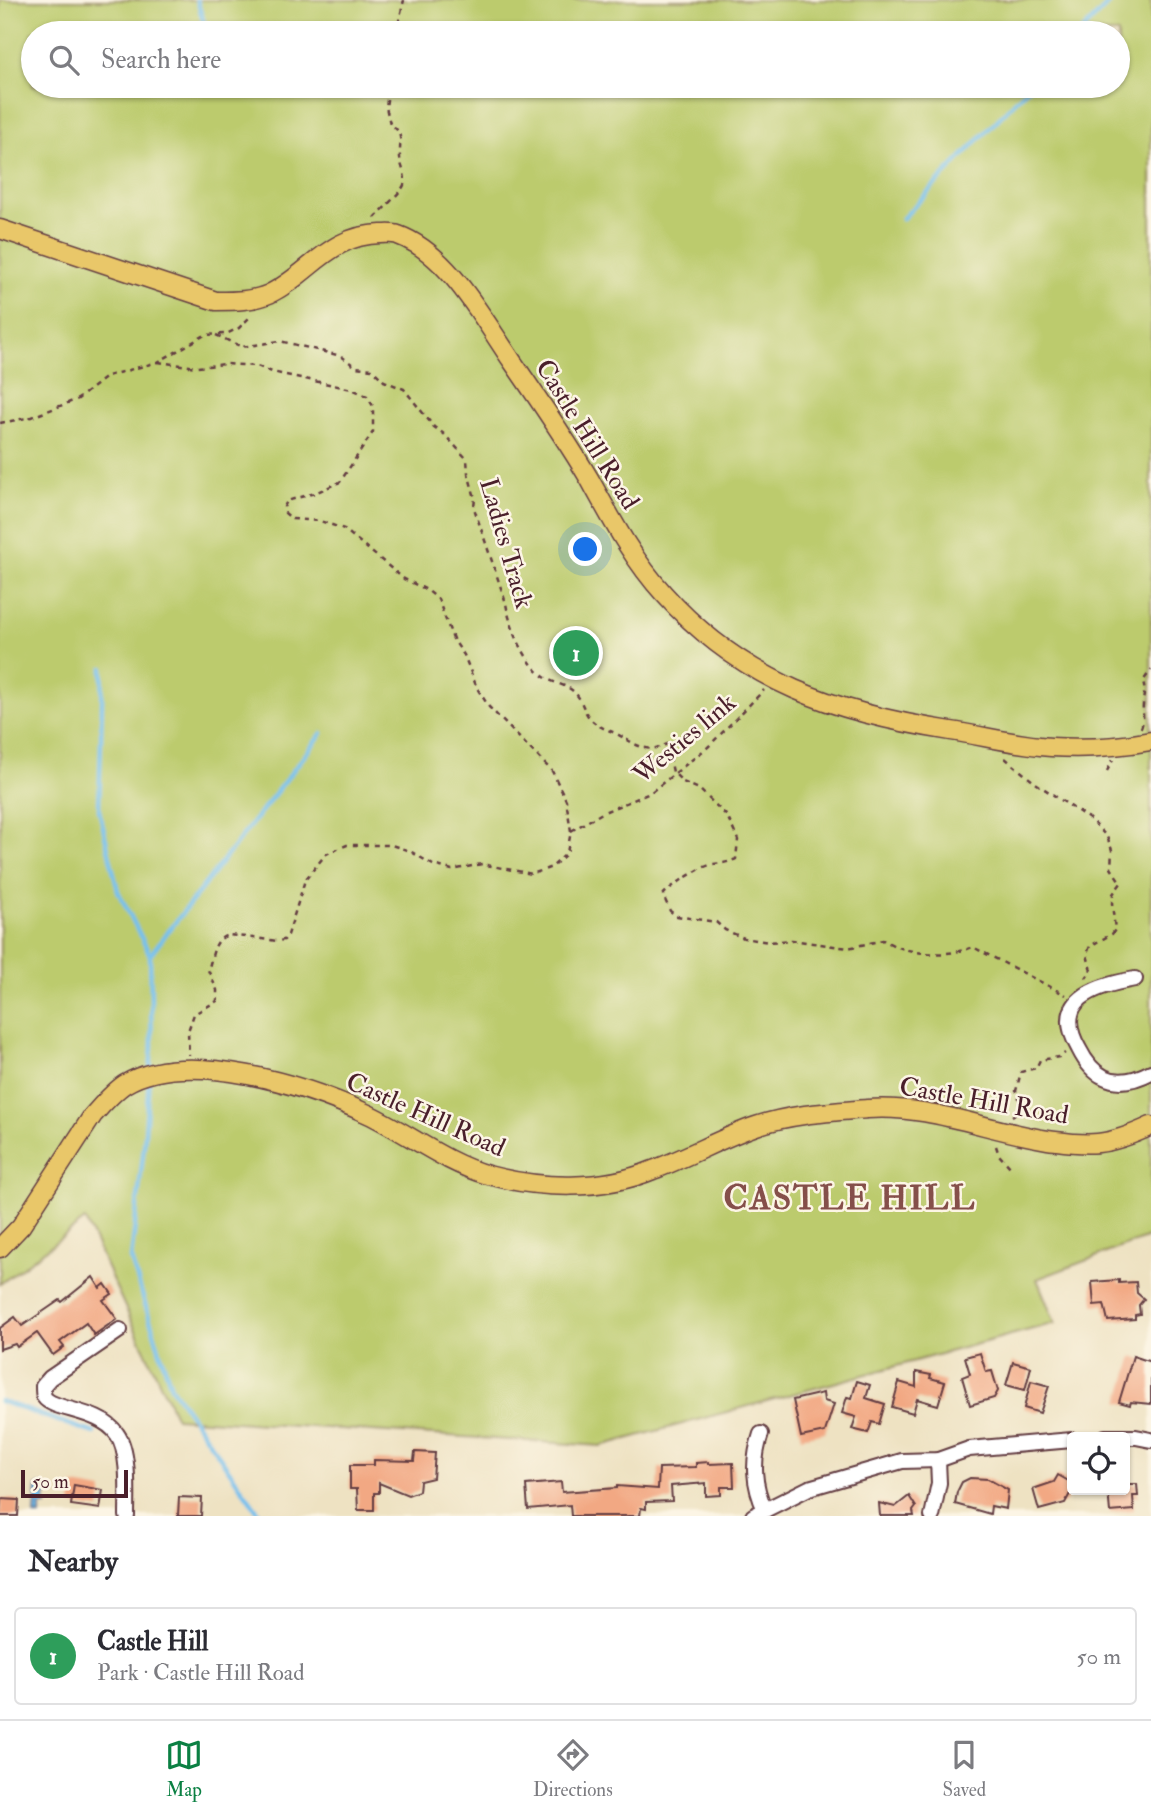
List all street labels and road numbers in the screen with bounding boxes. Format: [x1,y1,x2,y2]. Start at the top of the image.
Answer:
street label: Castle Hill Road [528,353,646,516]
street label: Ladies Track [472,474,540,613]
street label: Westies link [626,686,743,791]
street label: Castle Hill Road [341,1065,511,1164]
street label: Castle Hill Road [897,1070,1071,1132]

